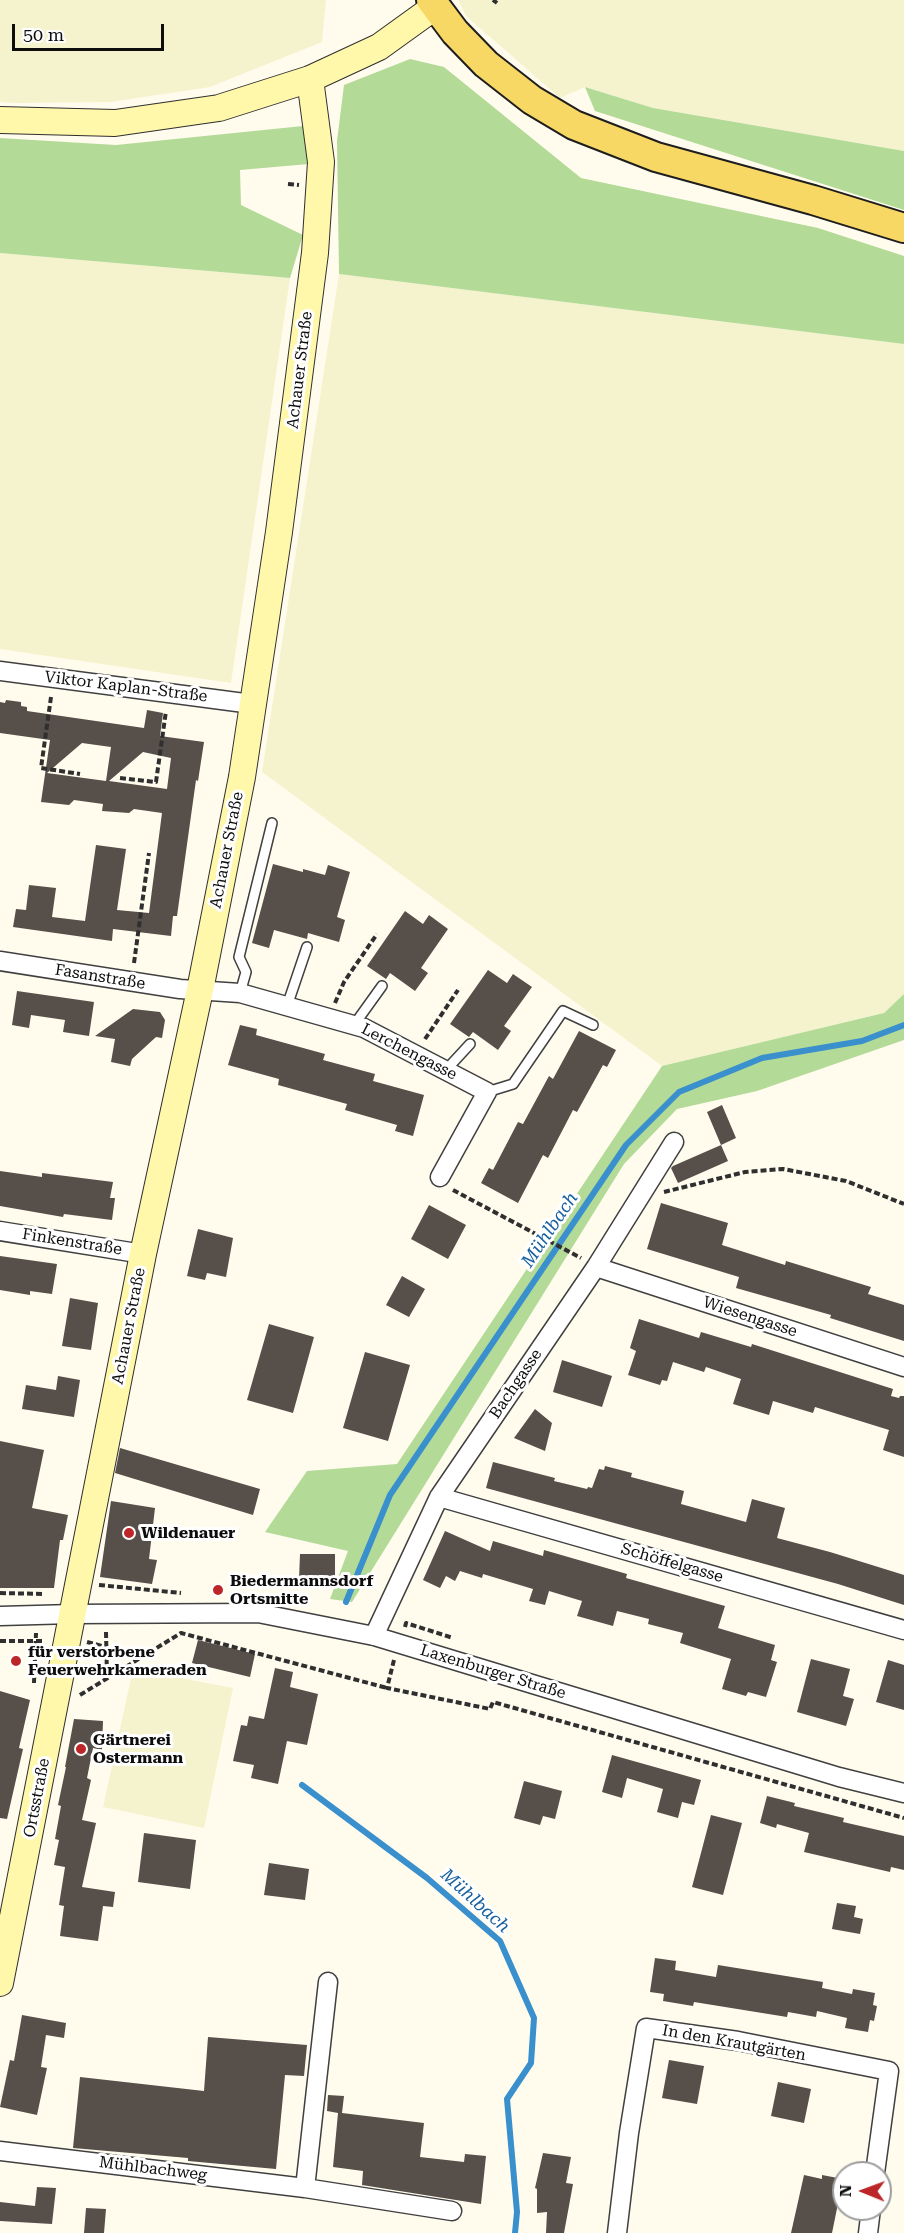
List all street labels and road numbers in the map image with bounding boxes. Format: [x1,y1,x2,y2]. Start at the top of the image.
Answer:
street label: Achauer Straße [283,310,317,430]
street label: Viktor Kaplan-Straße [43,667,209,707]
street label: Achauer Straße [206,790,248,910]
street label: Fasanstraße [53,960,147,994]
street label: Lerchengasse [358,1020,460,1084]
street label: Finkenstraße [21,1225,123,1259]
street label: Achauer Straße [108,1266,150,1386]
street label: Wiesengasse [700,1293,800,1341]
street label: Bachgasse [486,1346,546,1422]
street label: Schöffelgasse [619,1539,725,1587]
street label: Laxenburger Straße [418,1641,568,1703]
street label: Ortsstraße [20,1757,54,1839]
street label: In den Krautgärten [661,2021,807,2065]
street label: Mühlbachweg [98,2153,208,2185]

